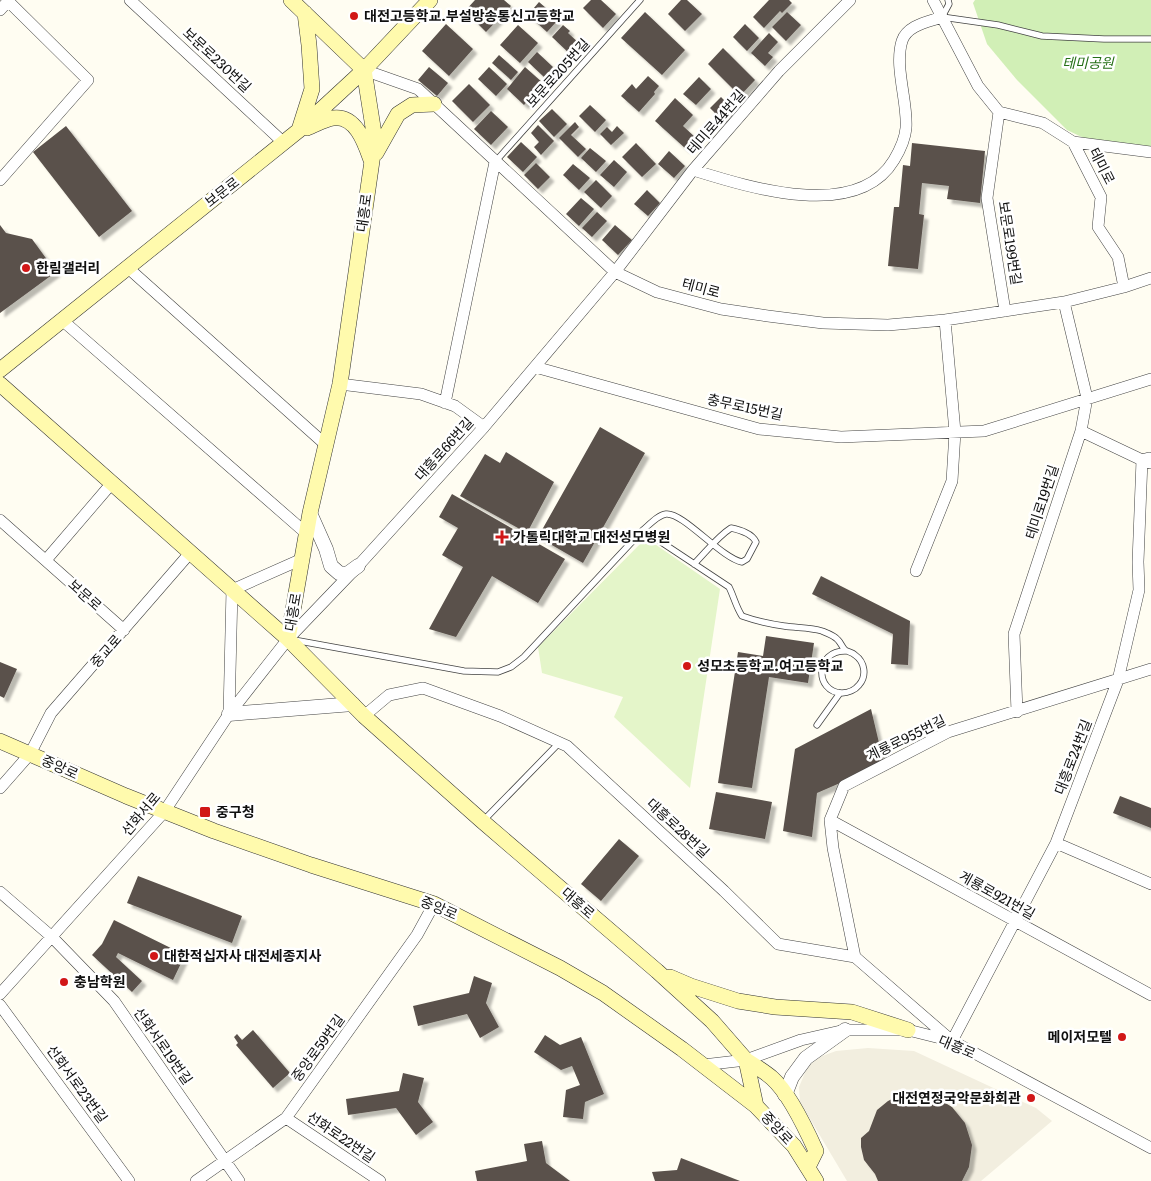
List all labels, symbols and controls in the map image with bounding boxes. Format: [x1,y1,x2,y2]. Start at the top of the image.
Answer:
place label: 대전고등학교.부설방송통신고등학교 [364,5,575,25]
marker: 대전고등학교.부설방송통신고등학교 [348,10,360,22]
street label: 보문로230번길 [179,22,256,96]
street label: 보문로205번길 [521,33,594,111]
park label: 테미공원 [1062,52,1115,72]
street label: 테미로44번길 [682,85,749,158]
street label: 테미로 [1085,144,1121,187]
street label: 보문로 [200,171,243,211]
street label: 대흥로 [350,192,376,233]
street label: 보문로199번길 [994,199,1027,286]
place label: 한림갤러리 [36,257,100,277]
marker: 한림갤러리 [20,262,32,274]
street label: 테미로 [680,272,723,302]
street label: 충무로15번길 [705,388,785,424]
street label: 대흥로66번길 [409,412,477,485]
street label: 테미로19번길 [1020,462,1063,542]
place label: 가톨릭대학교 대전성모병원 [513,526,670,546]
marker: 가톨릭대학교 대전성모병원 [495,530,509,544]
street label: 보문로 [65,574,107,615]
street label: 대흥로 [279,591,305,633]
street label: 중교로 [85,629,126,671]
place label: 성모초등학교.여고등학교 [697,655,843,675]
marker: 성모초등학교.여고등학교 [681,660,693,672]
street label: 계룡로955번길 [863,709,949,765]
street label: 대흥로24번길 [1049,716,1096,797]
street label: 중앙로 [39,749,82,783]
street label: 선화서로 [116,787,165,840]
street label: 대흥로28번길 [643,793,714,862]
place label: 중구청 [216,801,255,821]
marker: 중구청 [198,805,212,819]
street label: 계룡로921번길 [956,865,1039,923]
street label: 대흥로 [558,882,600,923]
street label: 중앙로 [418,890,461,924]
place label: 대한적십자사 대전세종지사 [164,945,321,965]
marker: 대한적십자사 대전세종지사 [148,950,160,962]
place label: 충남학원 [74,971,126,991]
marker: 충남학원 [58,976,70,988]
street label: 선화서로19번길 [130,1003,198,1088]
street label: 중앙로59번길 [286,1010,348,1085]
place label: 메이저모텔 [1048,1026,1112,1046]
street label: 대흥로 [936,1029,979,1063]
marker: 메이저모텔 [1116,1031,1128,1043]
street label: 선화서로23번길 [43,1040,113,1126]
place label: 대전연정국악문화회관 [892,1087,1021,1107]
marker: 대전연정국악문화회관 [1025,1092,1037,1104]
street label: 선화로22번길 [303,1106,380,1166]
street label: 중앙로 [757,1106,798,1148]

